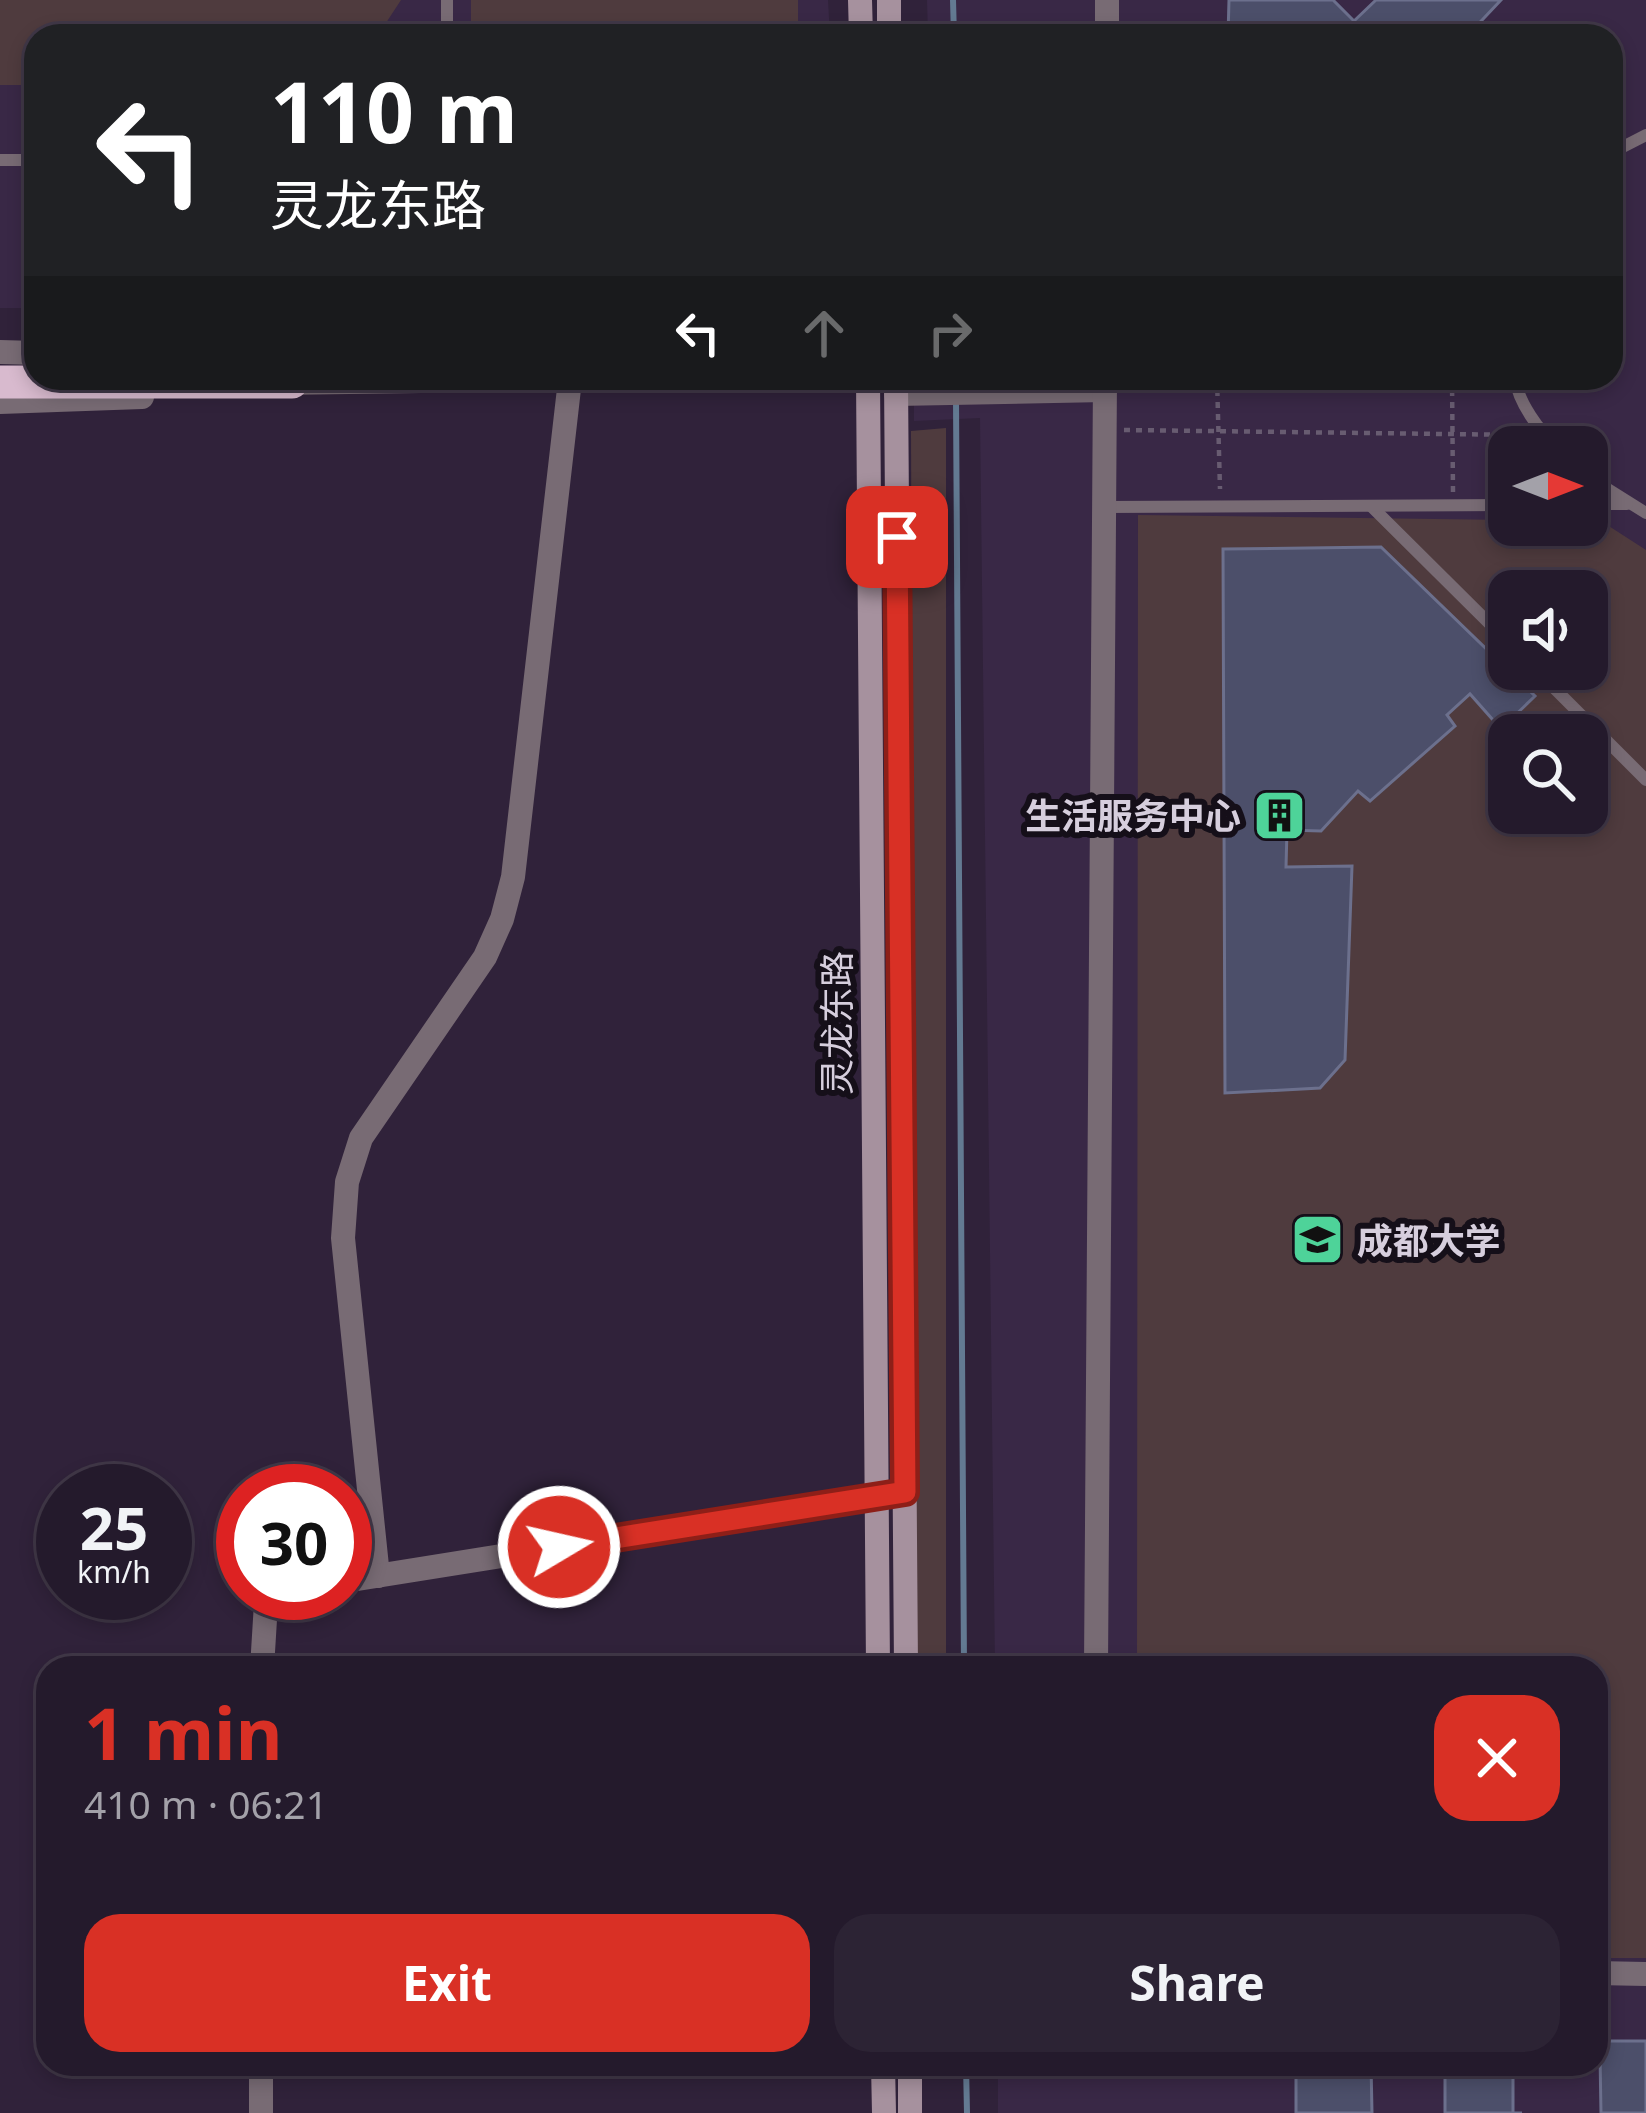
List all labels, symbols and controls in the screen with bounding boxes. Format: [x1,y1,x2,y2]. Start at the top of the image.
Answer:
text: 110 m [270,53,518,168]
icon: left [72,72,228,228]
text: 灵龙东路 [270,167,486,241]
icon: left [665,300,731,366]
icon: ahead [791,300,857,366]
icon: right [917,300,983,366]
north arrow [1488,426,1608,546]
map controls [1488,426,1608,834]
pin [846,486,948,588]
icon: arrive [864,504,930,570]
button: sound [1488,570,1608,690]
button: search [1488,714,1608,834]
building icon: 生活服务中心 [1252,787,1308,843]
place label: 生活服务中心 [1025,791,1241,840]
street label: 灵龙东路 [812,951,861,1095]
school or university icon: 成都大学 [1290,1212,1346,1268]
place label: 成都大学 [1357,1216,1501,1265]
speed limit sign: 30 [216,1464,372,1620]
position arrow [496,1484,622,1610]
text: 25 [80,1486,148,1568]
text: km/h [77,1551,151,1592]
text: 1 min [84,1683,282,1781]
button: close [1434,1695,1560,1821]
text: 410 m · 06:21 [84,1777,328,1830]
button: Exit [84,1914,810,2052]
button: Share [834,1914,1560,2052]

